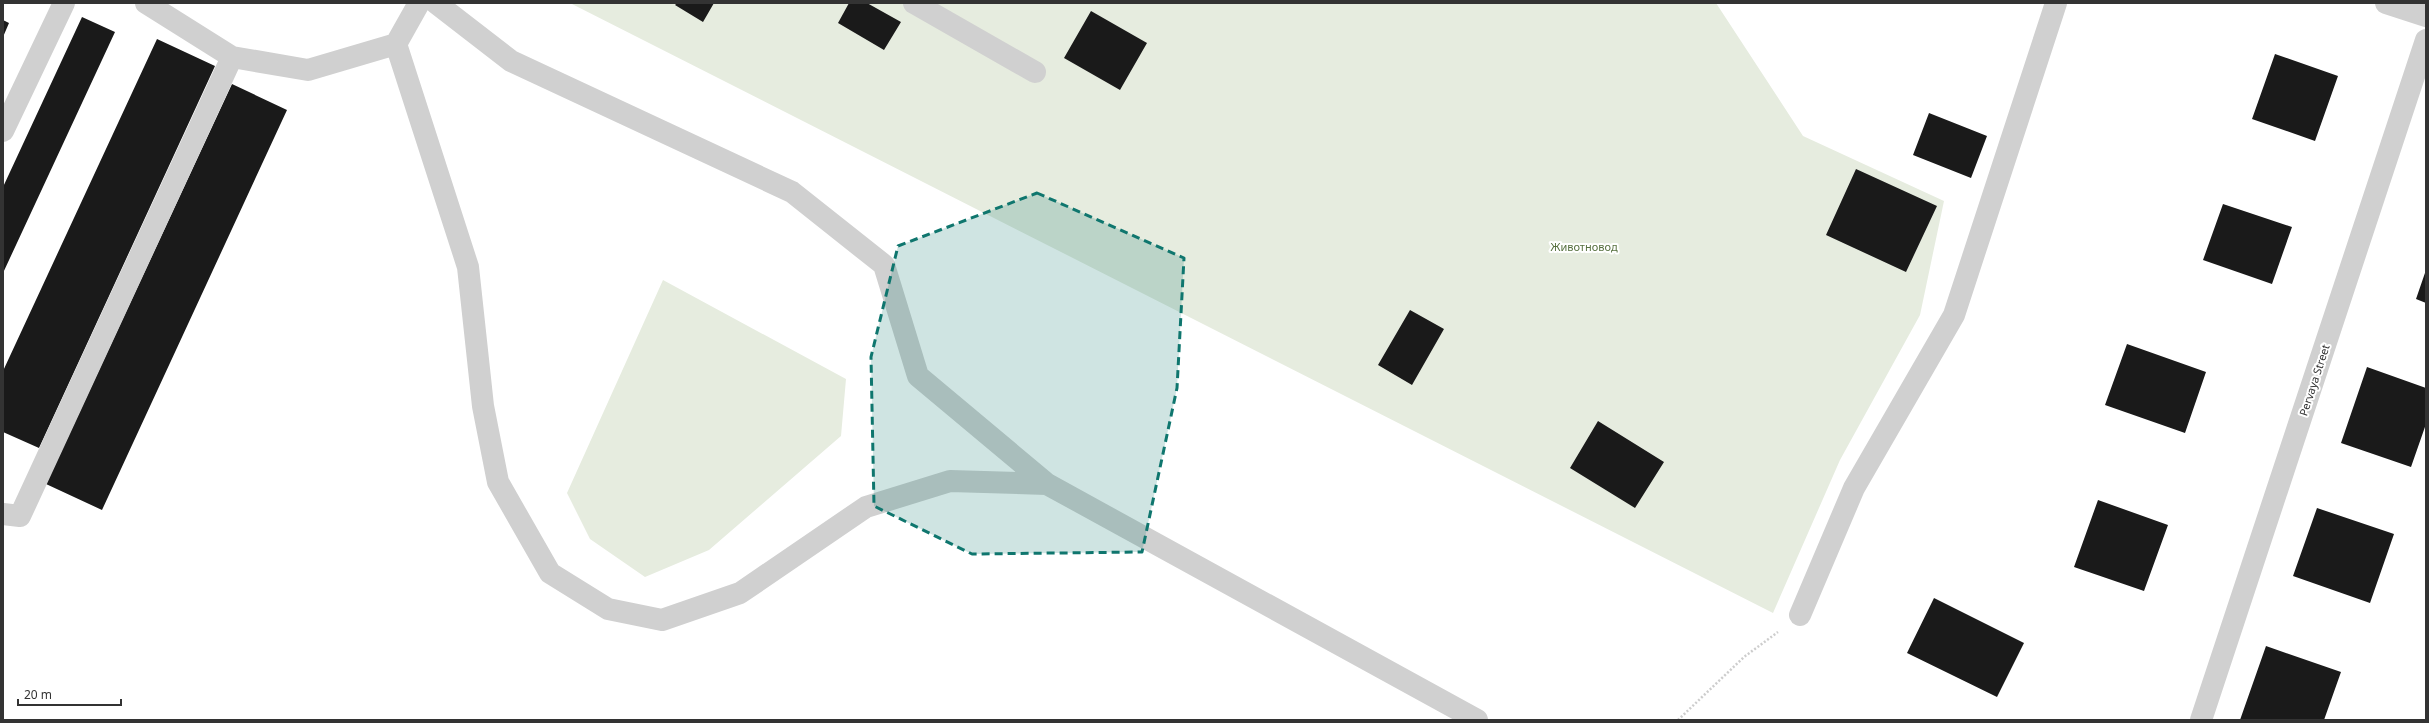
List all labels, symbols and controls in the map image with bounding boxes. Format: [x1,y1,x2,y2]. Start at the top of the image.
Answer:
park label: Животновод [1550,239,1618,254]
street label: Pervaya Street [2295,342,2333,418]
scale bar [18,681,121,707]
text: 20 m [24,686,52,703]

